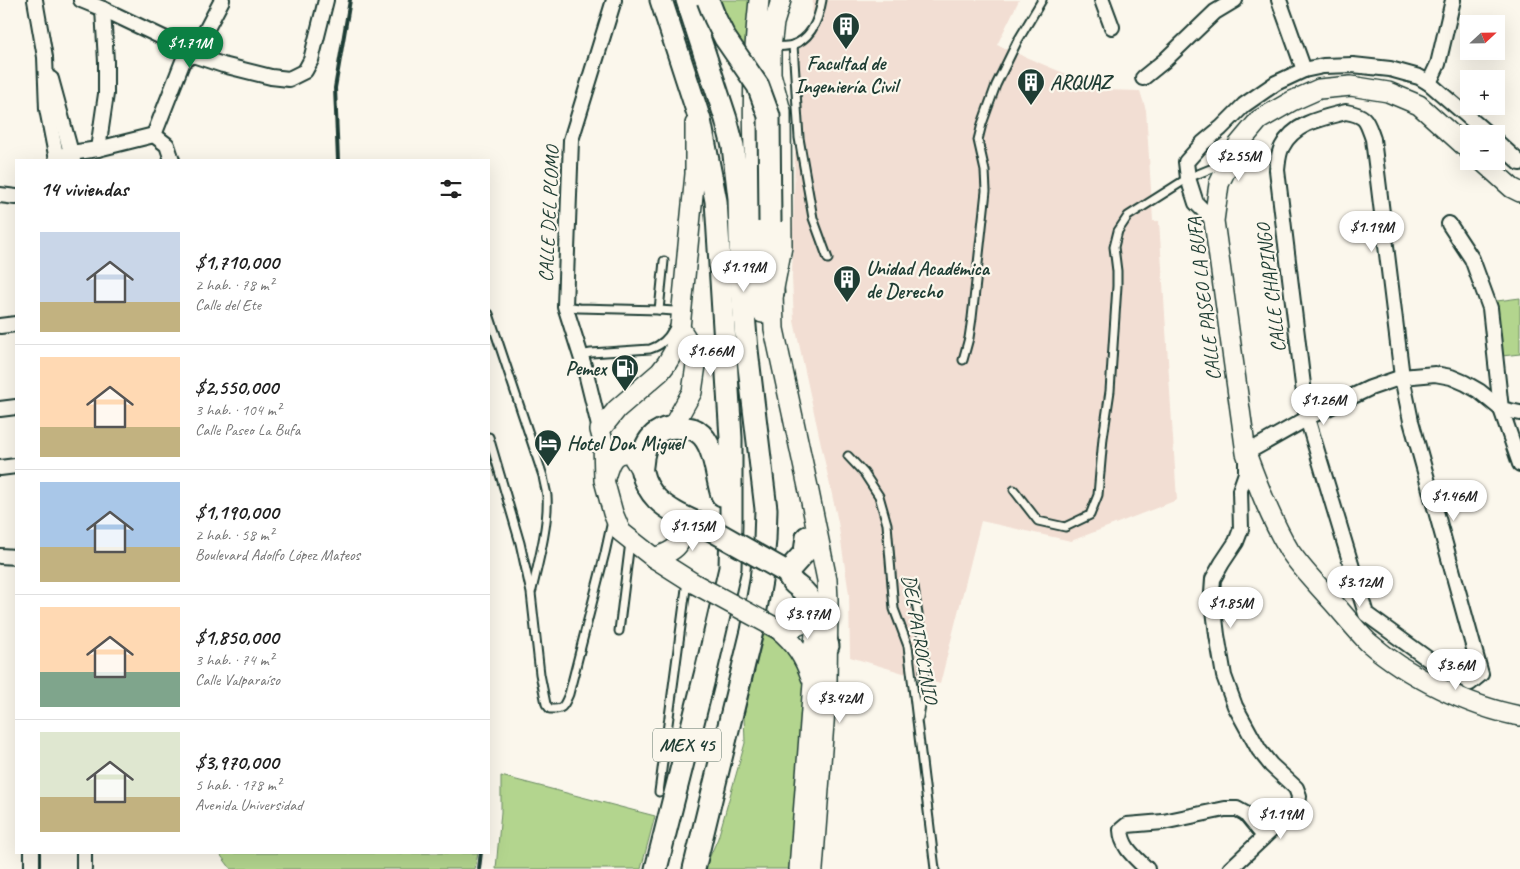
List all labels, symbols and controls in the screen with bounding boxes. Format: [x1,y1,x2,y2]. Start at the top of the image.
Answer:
building icon: Facultad de Ingeniería Civil [831,11,861,50]
north arrow [1460,15,1505,60]
map controls [1460,15,1505,170]
pin: $1.71M [149,27,231,69]
text: $1.71M [168,33,212,53]
place label: Facultad de Ingeniería Civil [794,51,901,99]
building icon: ARQUAZ [1016,67,1046,106]
place label: ARQUAZ [1050,70,1114,95]
button: + [1460,70,1505,115]
button: − [1460,125,1505,170]
pin: $2.55M [1198,140,1280,182]
street label: CALLE DEL PLOMO [533,143,565,283]
text: $2.55M [1217,146,1261,166]
icon: filters [437,175,465,203]
text: 14 viviendas [40,176,128,202]
pin: $1.19M [1331,210,1413,253]
street label: CALLE PASEO LA BUFA [1181,215,1226,382]
text: $1.19M [1350,217,1394,237]
street label: CALLE CHAPINGO [1250,220,1291,354]
text: $1,710,000 [195,249,279,275]
pin: $1.19M [703,250,785,293]
icon: home [80,252,140,312]
place label: Unidad Académica de Derecho [866,256,991,304]
text: $1.19M [722,257,766,277]
building icon: Unidad Académica de Derecho [832,264,862,303]
text: 2 hab. · 78 m² [195,275,274,295]
text: Calle del Ete [195,295,261,315]
pin: $1.66M [670,334,752,377]
text: $1.66M [689,341,733,361]
fuel station icon: Pemex [610,353,640,392]
place label: Pemex [565,356,608,381]
text: $2,550,000 [195,374,278,400]
icon: home [80,377,140,437]
pin: $1.26M [1283,384,1365,426]
text: $1.26M [1302,390,1346,410]
text: 3 hab. · 104 m² [195,400,281,420]
text: Calle Paseo La Bufa [195,420,300,440]
hotel icon: Hotel Don Miguel [533,428,563,467]
place label: Hotel Don Miguel [567,431,687,456]
pin: $1.46M [1413,480,1495,522]
text: $1.46M [1432,486,1476,506]
text: $1,190,000 [195,499,279,525]
icon: home [80,502,140,562]
pin: $1.15M [652,510,734,552]
text: $1.15M [671,516,715,536]
text: 2 hab. · 58 m² [195,525,274,545]
text: Boulevard Adolfo López Mateos [195,545,360,565]
pin: $3.12M [1319,566,1401,608]
text: $3.12M [1338,572,1382,592]
street label: DEL PATROCINIO [896,573,944,707]
pin: $1.85M [1190,586,1272,629]
text: $1.85M [1209,593,1253,613]
pin: $3.97M [767,598,849,640]
text: $3.97M [786,604,830,624]
text: $1,850,000 [195,624,279,650]
icon: home [80,627,140,687]
pin: $3.6M [1421,648,1491,691]
text: 3 hab. · 74 m² [195,650,274,670]
text: $3.6M [1438,655,1474,675]
text: Calle Valparaíso [195,670,280,690]
pin: $3.42M [799,682,881,724]
text: $3.42M [818,688,862,708]
road number: MEX 45 [653,728,721,762]
text: $3,970,000 [195,749,279,775]
icon: home [80,752,140,812]
text: 5 hab. · 178 m² [195,775,281,795]
text: Avenida Universidad [195,795,303,815]
pin: $1.19M [1240,798,1322,840]
text: $1.19M [1259,804,1303,824]

